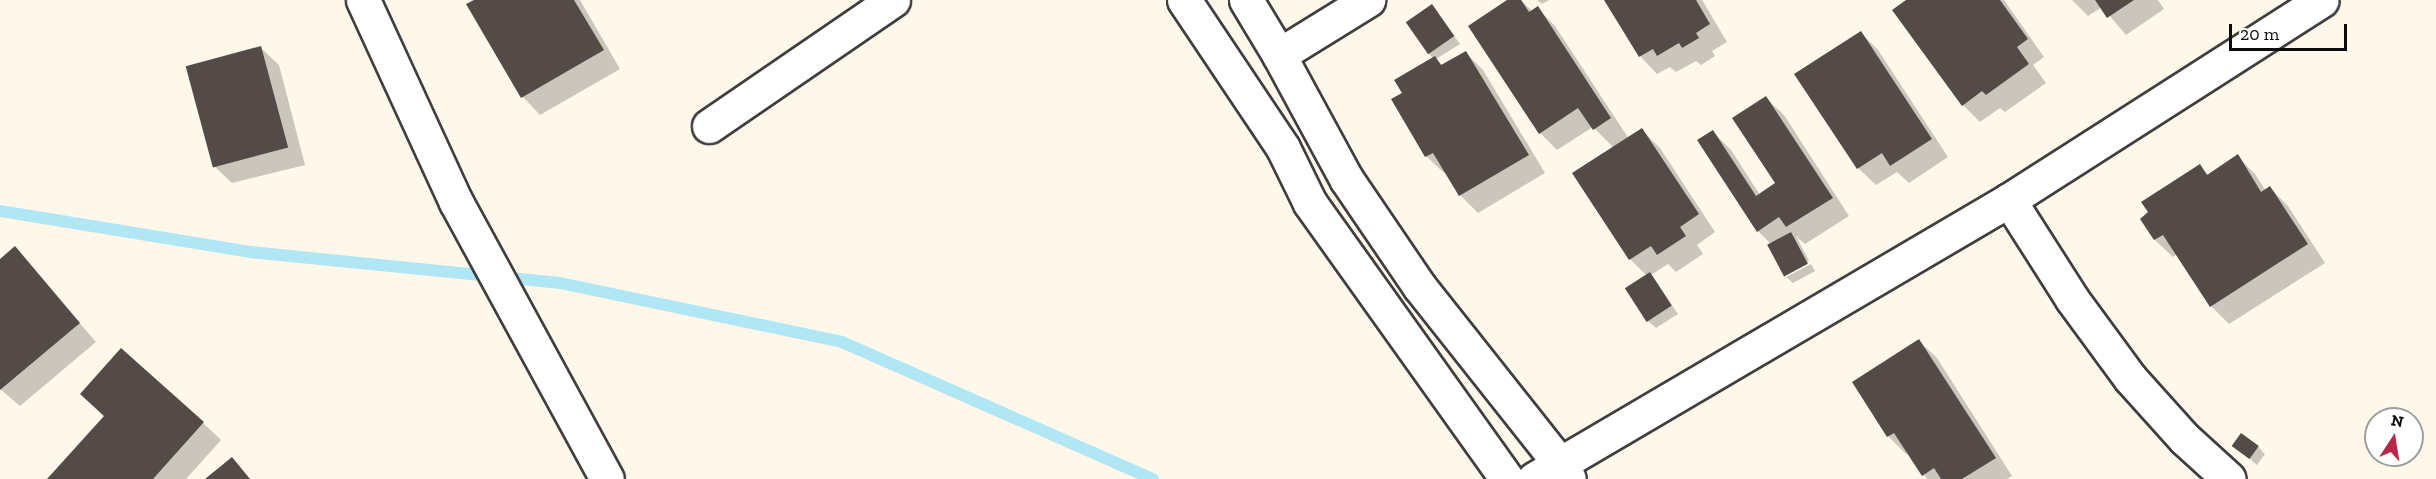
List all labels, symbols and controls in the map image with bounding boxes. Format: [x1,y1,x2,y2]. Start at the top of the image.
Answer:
scale bar [2232,12,2350,50]
text: 20 m [2240,23,2279,45]
north arrow [2364,407,2424,467]
text: N [2389,410,2405,431]

